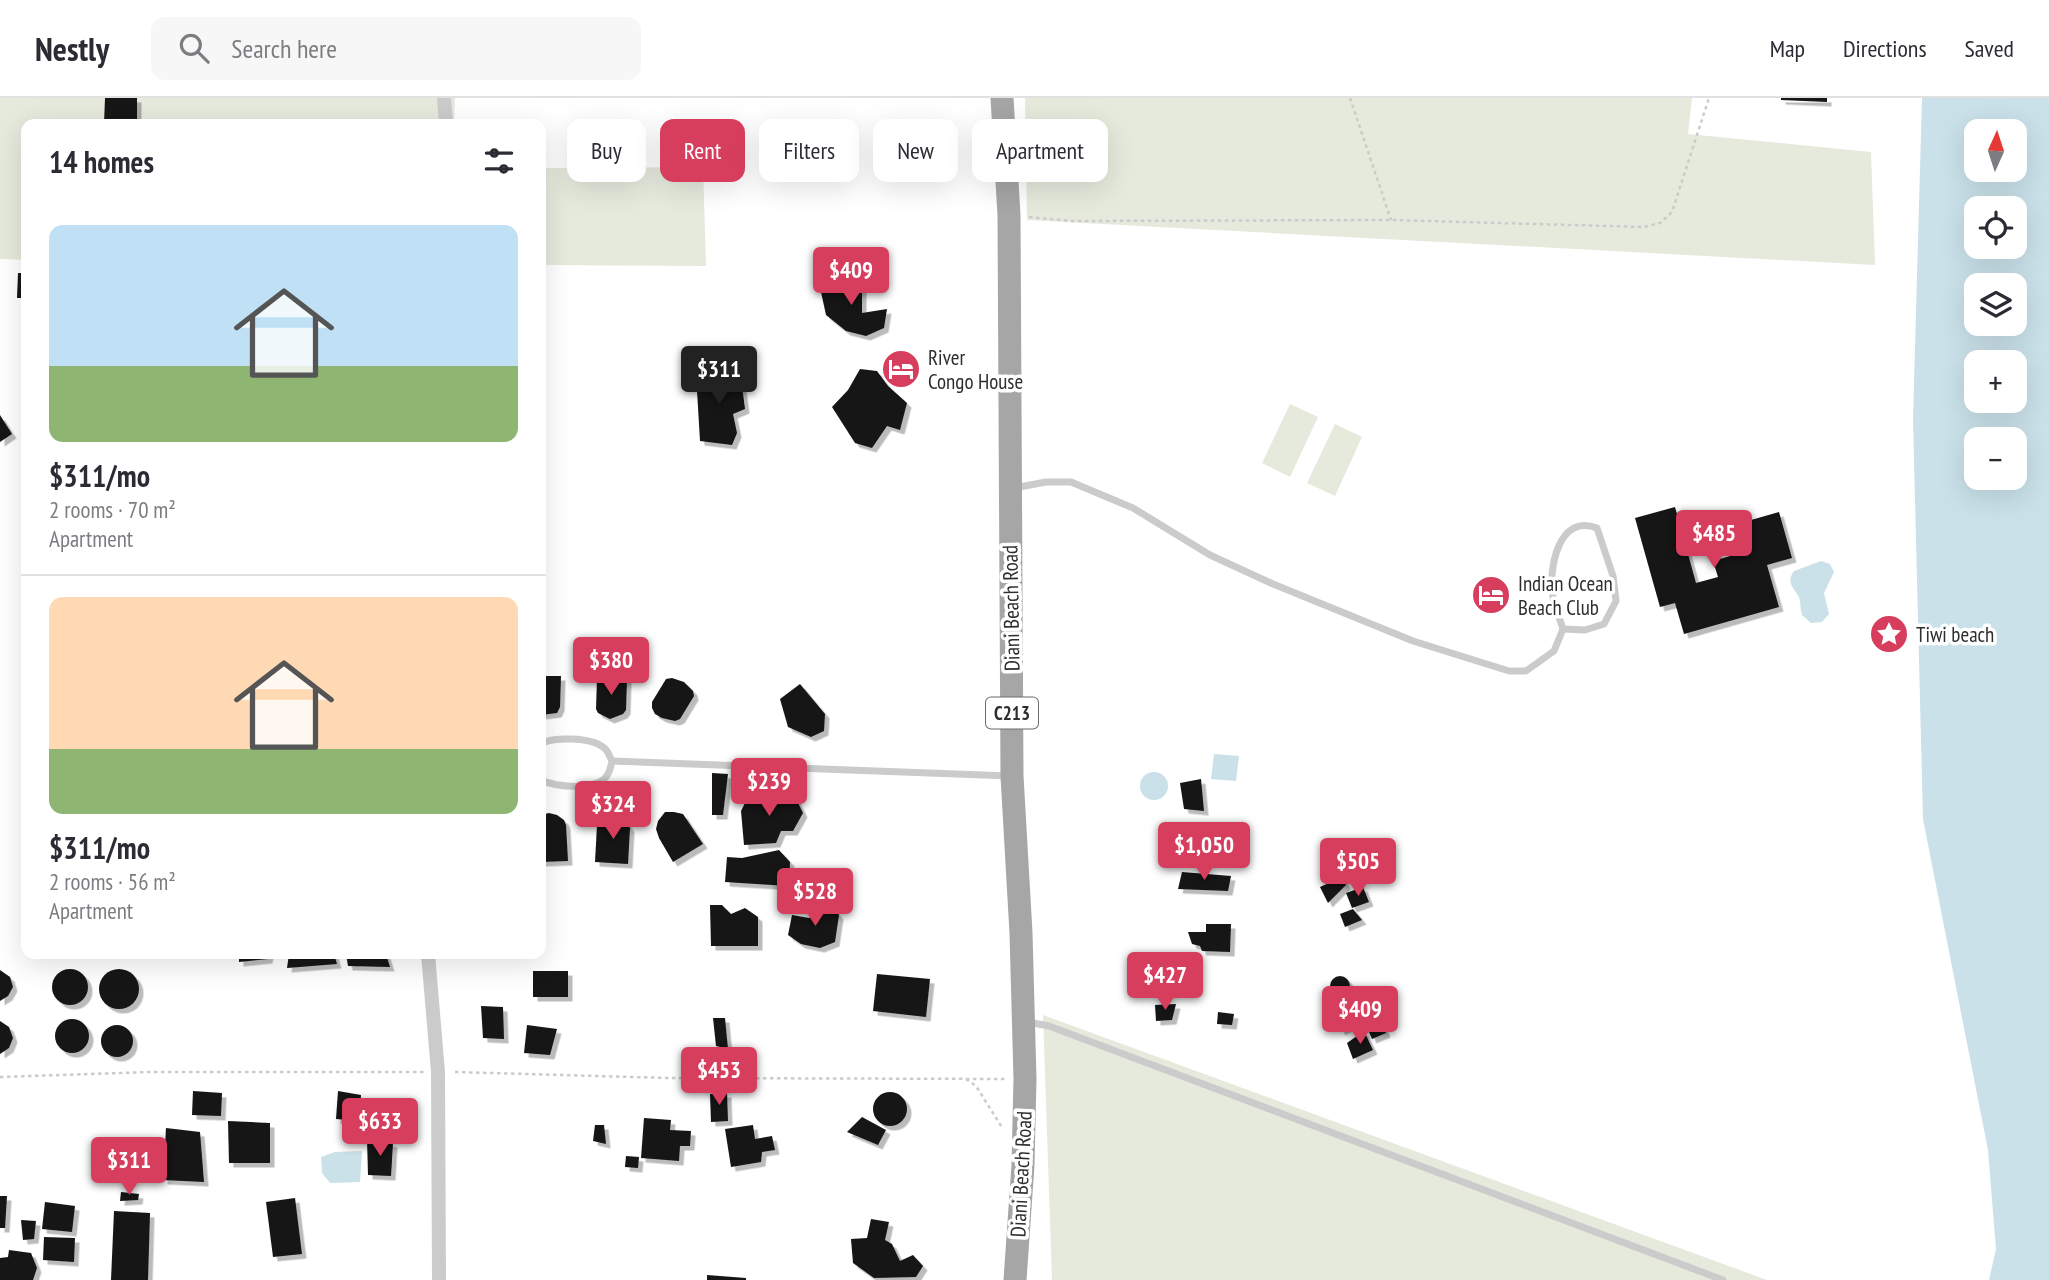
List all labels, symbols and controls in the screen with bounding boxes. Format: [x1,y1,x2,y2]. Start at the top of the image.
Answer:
search box [151,17,641,80]
text: Nestly [35,27,109,70]
icon: search [175,29,213,67]
text: Search here [231,32,337,65]
text: Map [1770,33,1805,64]
text: Directions [1843,33,1927,64]
text: Saved [1965,33,2014,64]
chip: Buy [567,119,646,182]
chip: Rent [660,119,745,182]
chip: Filters [759,119,859,182]
chip: New [873,119,958,182]
chip: Apartment [972,119,1108,182]
north arrow [1964,119,2026,182]
map controls [1964,119,2027,490]
text: 14 homes [49,142,154,181]
icon: filters [480,142,518,180]
button: locate [1964,196,2027,259]
pin: $409 [810,248,892,307]
text: $409 [829,255,873,284]
icon: home [221,270,347,396]
button: layers [1964,273,2027,336]
place label: River Congo House [928,344,1023,395]
pin: $311 [678,346,760,406]
hotel icon: River Congo House [880,348,922,390]
button: + [1964,350,2027,413]
text: $311 [697,354,741,383]
button: − [1964,427,2027,490]
text: $311/mo [49,456,150,495]
text: 2 rooms · 70 m² [49,495,176,524]
pin: $485 [1673,510,1755,570]
text: $485 [1692,518,1736,547]
text: Apartment [49,524,133,553]
street label: Diani Beach Road [996,545,1026,671]
place label: Indian Ocean Beach Club [1518,570,1613,621]
hotel icon: Indian Ocean Beach Club [1470,574,1512,616]
place icon: Tiwi beach [1868,613,1910,655]
place label: Tiwi beach [1916,621,1994,648]
pin: $380 [570,638,652,697]
icon: home [221,642,347,768]
text: $380 [589,645,633,674]
road number: C213 [986,698,1038,728]
pin: $239 [728,758,810,818]
text: $239 [747,766,791,795]
pin: $324 [572,782,654,841]
text: $324 [591,789,635,818]
pin: $1,050 [1147,822,1261,882]
text: $311/mo [49,828,150,867]
text: $1,050 [1174,830,1234,859]
pin: $505 [1317,838,1399,898]
text: $505 [1336,846,1380,875]
text: 2 rooms · 56 m² [49,867,176,896]
pin: $528 [774,868,856,928]
text: $528 [793,876,837,905]
text: Apartment [49,896,133,925]
pin: $427 [1124,953,1206,1012]
text: $427 [1143,960,1187,989]
pin: $409 [1319,986,1401,1046]
text: $409 [1338,994,1382,1023]
pin: $453 [678,1048,760,1107]
text: $453 [697,1055,741,1084]
pin: $633 [339,1098,421,1158]
text: $633 [358,1106,402,1135]
street label: Diani Beach Road [1004,1110,1038,1238]
pin: $311 [88,1138,170,1197]
text: $311 [107,1145,151,1174]

